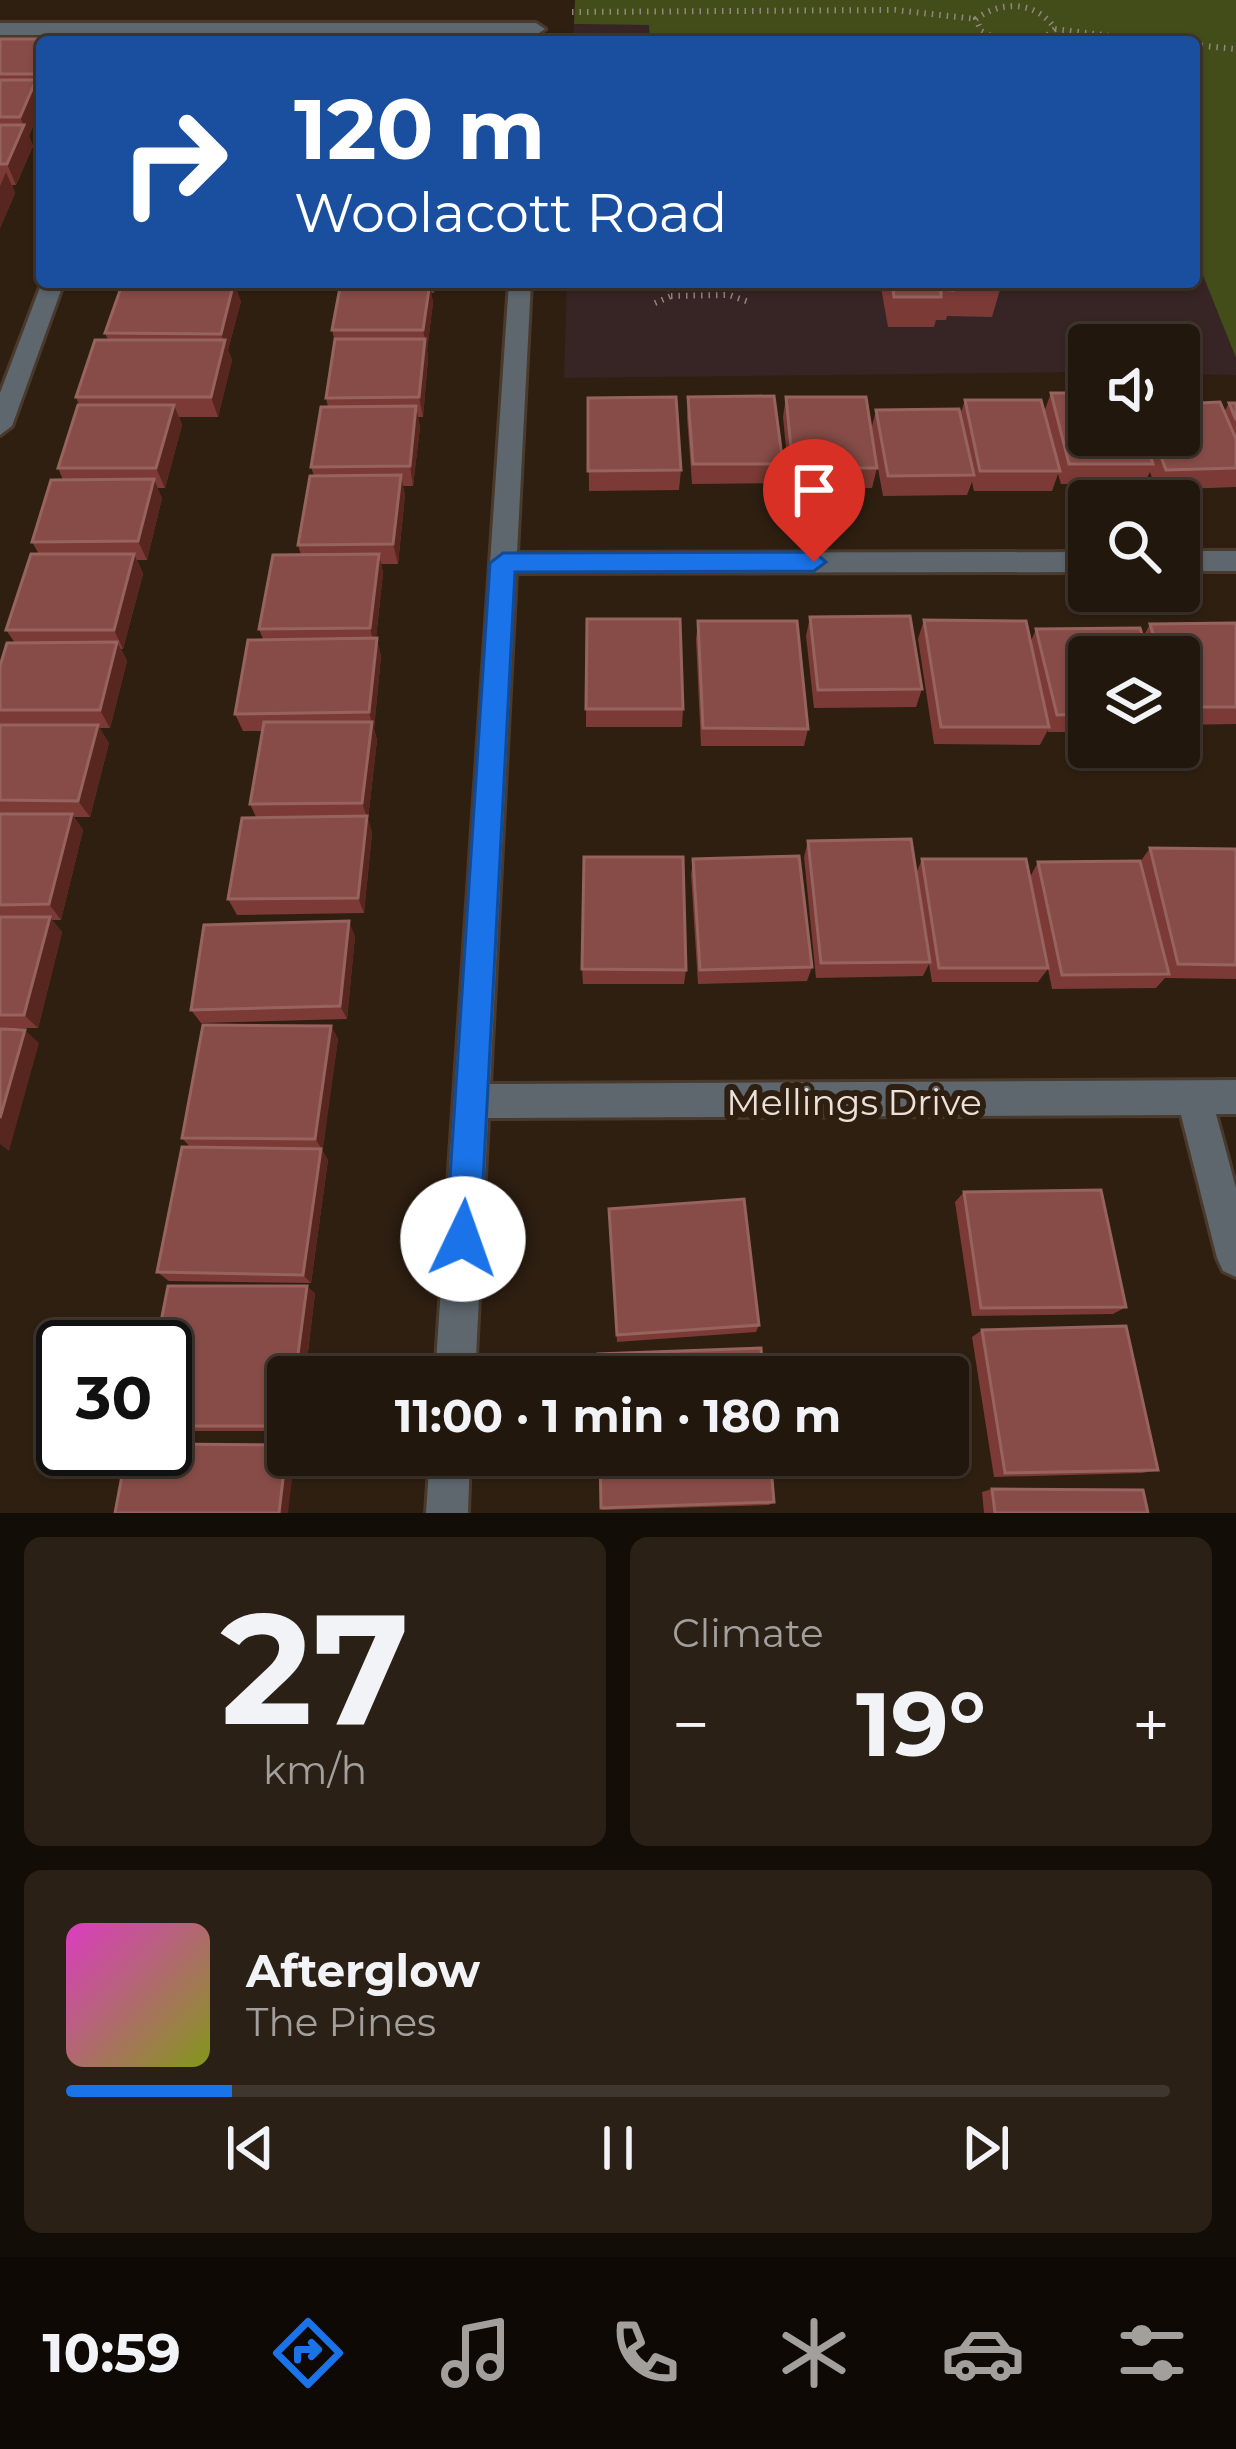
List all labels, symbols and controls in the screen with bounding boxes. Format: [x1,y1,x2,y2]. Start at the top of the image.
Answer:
text: 120 m [294,78,545,180]
icon: right [96,84,252,240]
text: Woolacott Road [294,180,727,246]
map controls [1068,324,1200,768]
button: sound [1068,324,1200,456]
pin [763,439,865,562]
icon: arrive [781,457,847,523]
button: search [1068,480,1200,612]
button: layers [1068,636,1200,768]
street label: Mellings Drive [726,1080,982,1124]
position arrow [400,1176,526,1302]
speed limit sign: 30 [36,1320,192,1476]
text: 11:00 · 1 min · 180 m [395,1388,841,1443]
text: 27 [221,1573,409,1763]
text: Climate [672,1609,824,1657]
text: 19° [856,1669,986,1779]
text: − [672,1684,710,1765]
text: + [1132,1684,1170,1765]
text: km/h [263,1746,367,1794]
text: Afterglow [246,1943,480,1998]
text: The Pines [246,1998,436,2046]
icon: previous [217,2115,283,2181]
icon: pause [585,2115,651,2181]
icon: next [953,2115,1019,2181]
icon: directions [266,2311,350,2395]
icon: music [434,2311,518,2395]
icon: phone [603,2311,687,2395]
icon: climate [772,2311,856,2395]
icon: car [941,2311,1025,2395]
icon: filters [1110,2311,1194,2395]
text: 10:59 [42,2320,181,2386]

